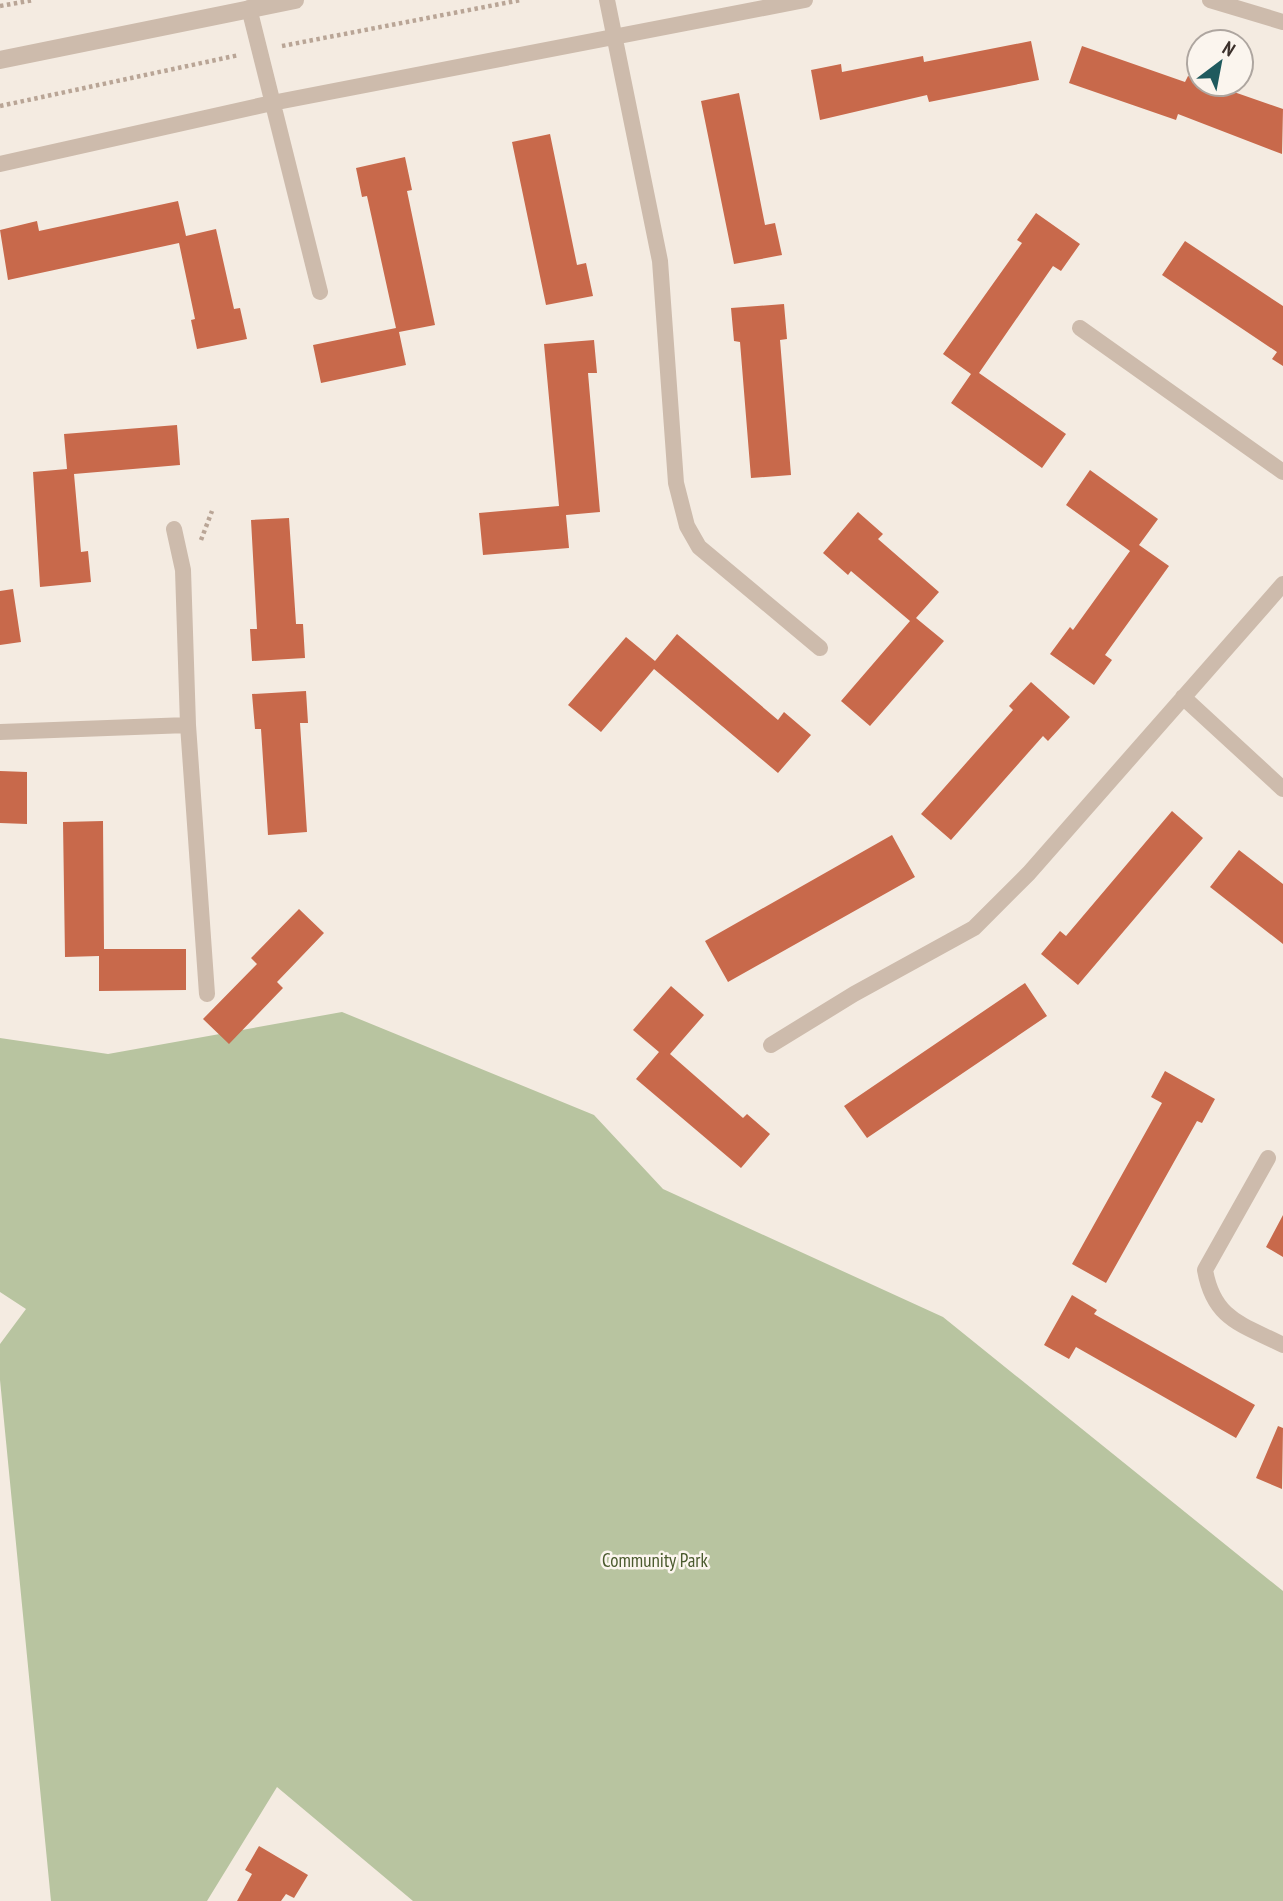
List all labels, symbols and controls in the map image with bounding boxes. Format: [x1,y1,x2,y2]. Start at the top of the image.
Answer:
north arrow [1185,28,1255,98]
text: N [1218,36,1240,61]
park label: Community Park [602,1548,709,1572]

